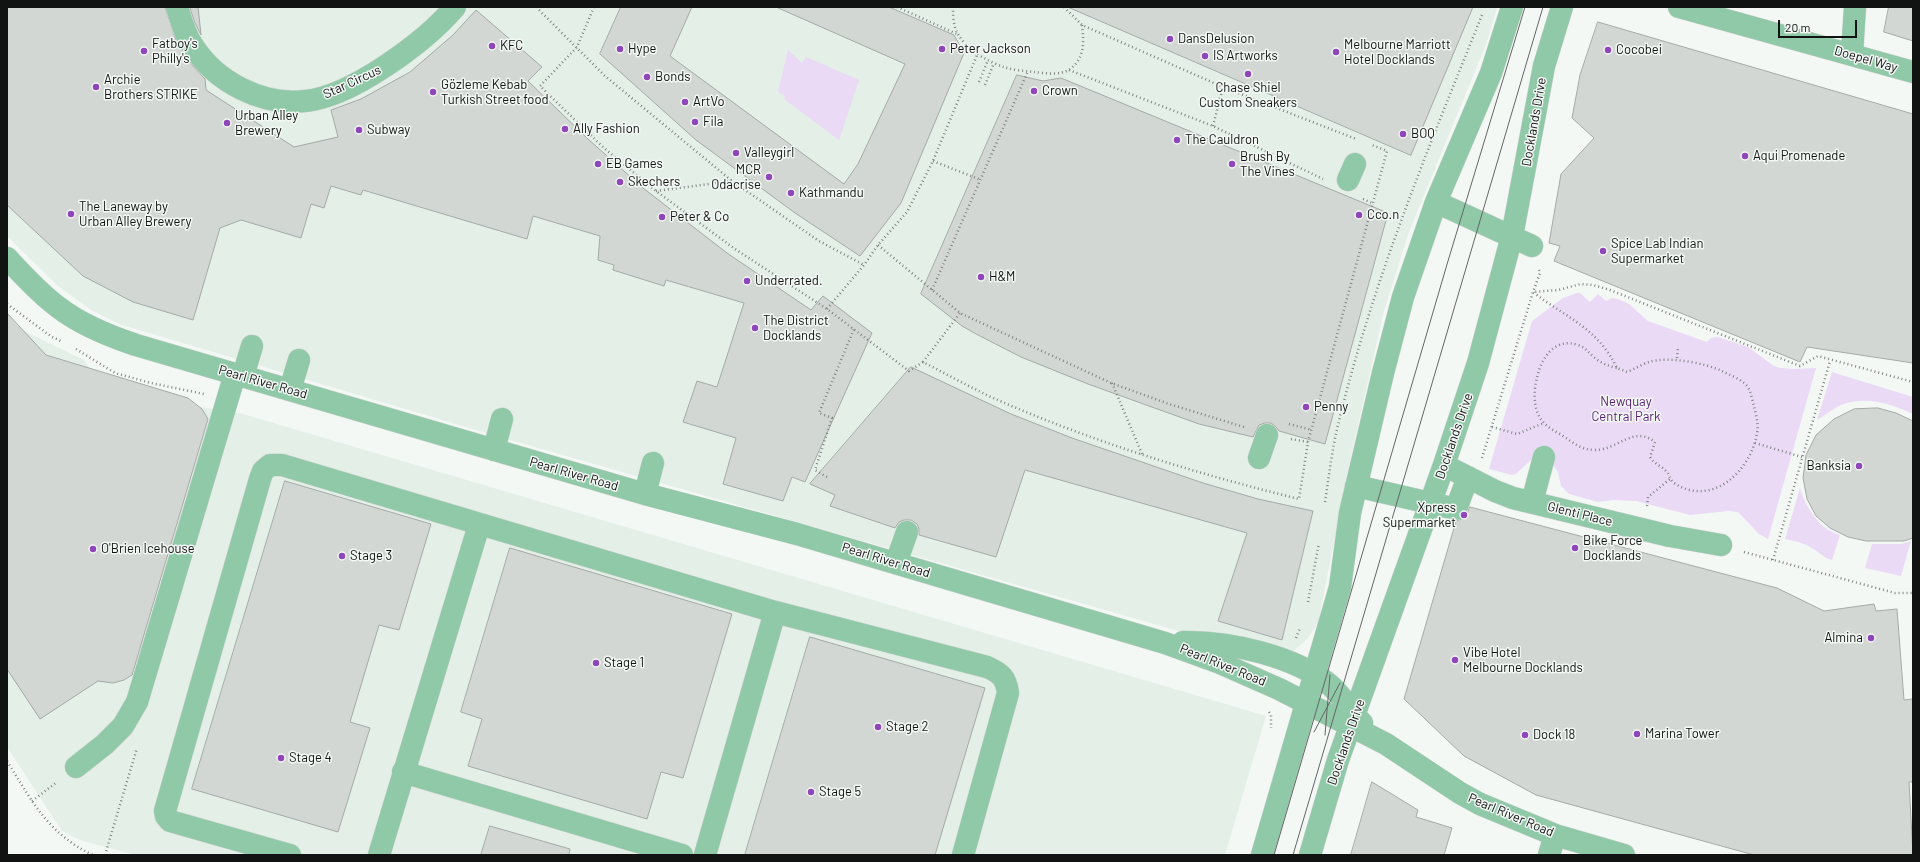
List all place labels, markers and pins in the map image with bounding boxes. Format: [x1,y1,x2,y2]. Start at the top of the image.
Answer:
place label: DansDelusion [1178,31,1254,47]
marker: DansDelusion [1165,34,1175,44]
place label: Fatboy's Philly's [152,36,198,67]
place label: Melbourne Marriott Hotel Docklands [1344,37,1451,68]
place label: KFC [500,38,523,54]
marker: KFC [487,41,497,51]
place label: Hype [628,41,657,57]
place label: Peter Jackson [950,41,1031,57]
place label: Cocobei [1616,42,1662,58]
marker: Hype [615,44,625,54]
marker: Peter Jackson [937,44,947,54]
marker: Cocobei [1603,45,1613,55]
marker: Fatboy's Philly's [139,46,149,56]
marker: Melbourne Marriott Hotel Docklands [1331,47,1341,57]
place label: IS Artworks [1213,48,1278,64]
marker: IS Artworks [1200,51,1210,61]
place label: Bonds [655,69,691,85]
marker: Chase Shiel Custom Sneakers [1243,69,1253,79]
place label: Archie Brothers STRIKE [104,72,198,103]
marker: Bonds [642,72,652,82]
place label: Gözleme Kebab Turkish Street food [441,77,549,108]
place label: Chase Shiel Custom Sneakers [1199,80,1297,111]
marker: Archie Brothers STRIKE [91,82,101,92]
place label: Crown [1042,83,1078,99]
marker: Crown [1029,86,1039,96]
marker: Gözleme Kebab Turkish Street food [428,87,438,97]
place label: ArtVo [693,94,725,110]
marker: ArtVo [680,97,690,107]
place label: Urban Alley Brewery [235,108,298,139]
place label: Fila [703,114,723,130]
marker: Fila [690,117,700,127]
marker: Urban Alley Brewery [222,118,232,128]
place label: Ally Fashion [573,121,640,137]
place label: Subway [367,122,410,138]
marker: Ally Fashion [560,124,570,134]
marker: Subway [354,125,364,135]
place label: BOQ [1411,126,1435,142]
marker: BOQ [1398,129,1408,139]
place label: The Cauldron [1185,132,1259,148]
marker: The Cauldron [1172,135,1182,145]
place label: Valleygirl [744,145,794,161]
marker: Valleygirl [731,148,741,158]
place label: Aqui Promenade [1753,148,1845,164]
place label: Brush By The Vines [1240,149,1295,180]
marker: Aqui Promenade [1740,151,1750,161]
place label: EB Games [606,156,663,172]
marker: EB Games [593,159,603,169]
marker: Brush By The Vines [1227,159,1237,169]
place label: MCR Odacrise [711,162,761,193]
marker: MCR Odacrise [764,172,774,182]
place label: Skechers [628,174,680,190]
marker: Skechers [615,177,625,187]
place label: Kathmandu [799,185,864,201]
marker: Kathmandu [786,188,796,198]
place label: The Laneway by Urban Alley Brewery [79,199,191,230]
place label: Cco.n [1367,207,1399,223]
marker: The Laneway by Urban Alley Brewery [66,209,76,219]
place label: Peter & Co [670,209,729,225]
marker: Cco.n [1354,210,1364,220]
marker: Peter & Co [657,212,667,222]
place label: Spice Lab Indian Supermarket [1611,236,1703,267]
marker: Spice Lab Indian Supermarket [1598,246,1608,256]
place label: H&M [989,269,1015,285]
marker: H&M [976,272,986,282]
place label: Underrated. [755,273,823,289]
marker: Underrated. [742,276,752,286]
place label: The District Docklands [763,313,829,344]
marker: The District Docklands [750,323,760,333]
place label: Penny [1314,399,1348,415]
marker: Penny [1301,402,1311,412]
place label: Banksia [1807,458,1851,474]
marker: Banksia [1854,461,1864,471]
place label: Xpress Supermarket [1383,500,1456,531]
marker: Xpress Supermarket [1459,510,1469,520]
place label: Bike Force Docklands [1583,533,1643,564]
place label: O'Brien Icehouse [101,541,195,557]
marker: Bike Force Docklands [1570,543,1580,553]
marker: O'Brien Icehouse [88,544,98,554]
place label: Stage 3 [350,548,392,564]
marker: Stage 3 [337,551,347,561]
place label: Almina [1824,630,1863,646]
marker: Almina [1866,633,1876,643]
place label: Vibe Hotel Melbourne Docklands [1463,645,1583,676]
place label: Stage 1 [604,655,644,671]
marker: Vibe Hotel Melbourne Docklands [1450,655,1460,665]
marker: Stage 1 [591,658,601,668]
place label: Stage 2 [886,719,928,735]
marker: Stage 2 [873,722,883,732]
place label: Marina Tower [1645,726,1719,742]
place label: Dock 18 [1533,727,1575,743]
marker: Marina Tower [1632,729,1642,739]
marker: Dock 18 [1520,730,1530,740]
place label: Stage 4 [289,750,332,766]
marker: Stage 4 [276,753,286,763]
place label: Stage 5 [819,784,861,800]
marker: Stage 5 [806,787,816,797]

